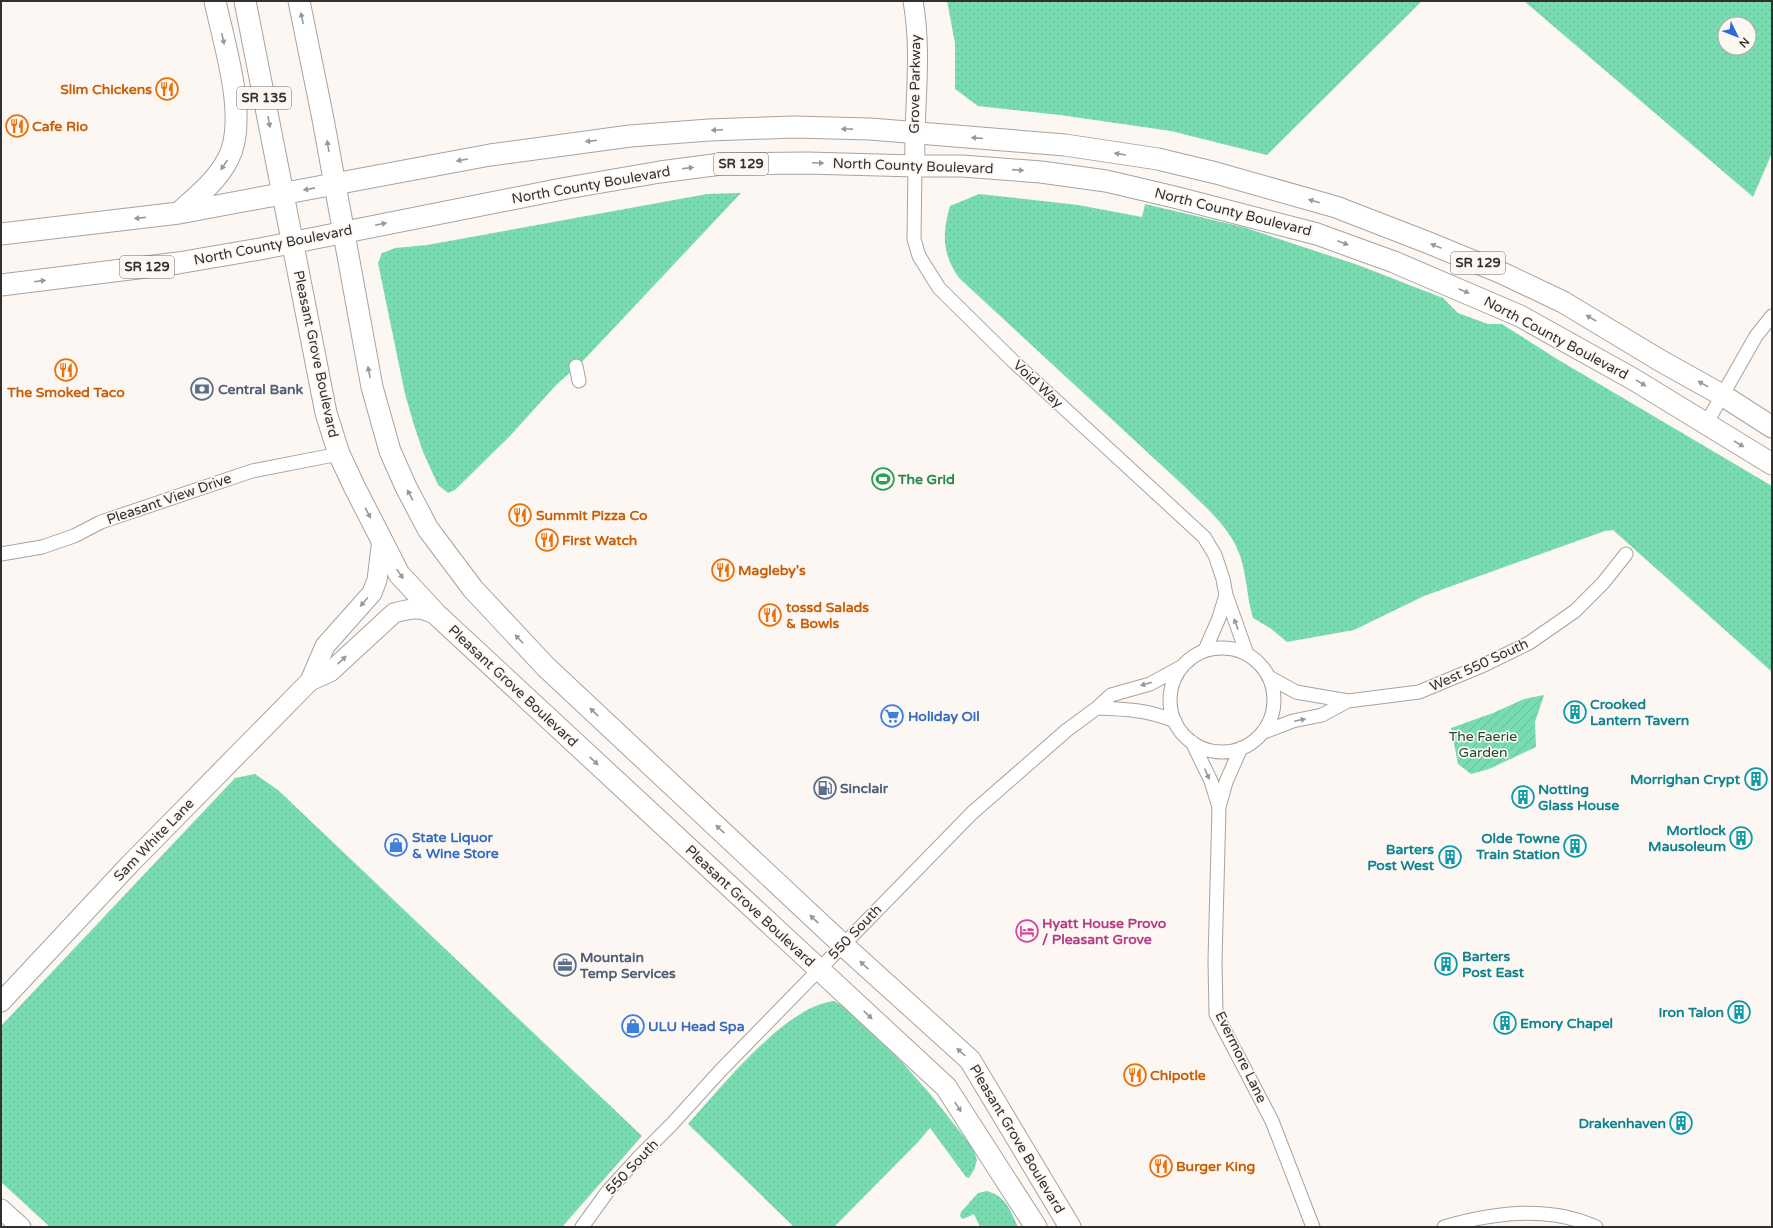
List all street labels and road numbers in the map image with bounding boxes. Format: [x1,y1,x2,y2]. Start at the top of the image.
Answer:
street label: Grove Parkway [906,34,924,134]
road number: SR 135 [237,87,291,109]
road number: SR 129 [714,153,768,175]
street label: North County Boulevard [832,155,994,177]
street label: North County Boulevard [510,163,672,207]
street label: North County Boulevard [1153,184,1313,240]
street label: North County Boulevard [192,221,354,269]
road number: SR 129 [1451,252,1505,274]
road number: SR 129 [120,256,174,278]
street label: Pleasant Grove Boulevard [290,269,342,439]
street label: North County Boulevard [1481,293,1631,383]
street label: Void Way [1009,357,1067,412]
street label: Pleasant View Drive [104,470,234,528]
street label: Pleasant Grove Boulevard [445,622,581,750]
street label: West 550 South [1427,635,1531,695]
street label: Sam White Lane [110,795,198,885]
street label: Pleasant Grove Boulevard [682,842,818,970]
street label: 550 South [825,901,885,963]
street label: Evermore Lane [1211,1008,1271,1106]
street label: Pleasant Grove Boulevard [966,1061,1068,1217]
street label: 550 South [602,1136,662,1198]

